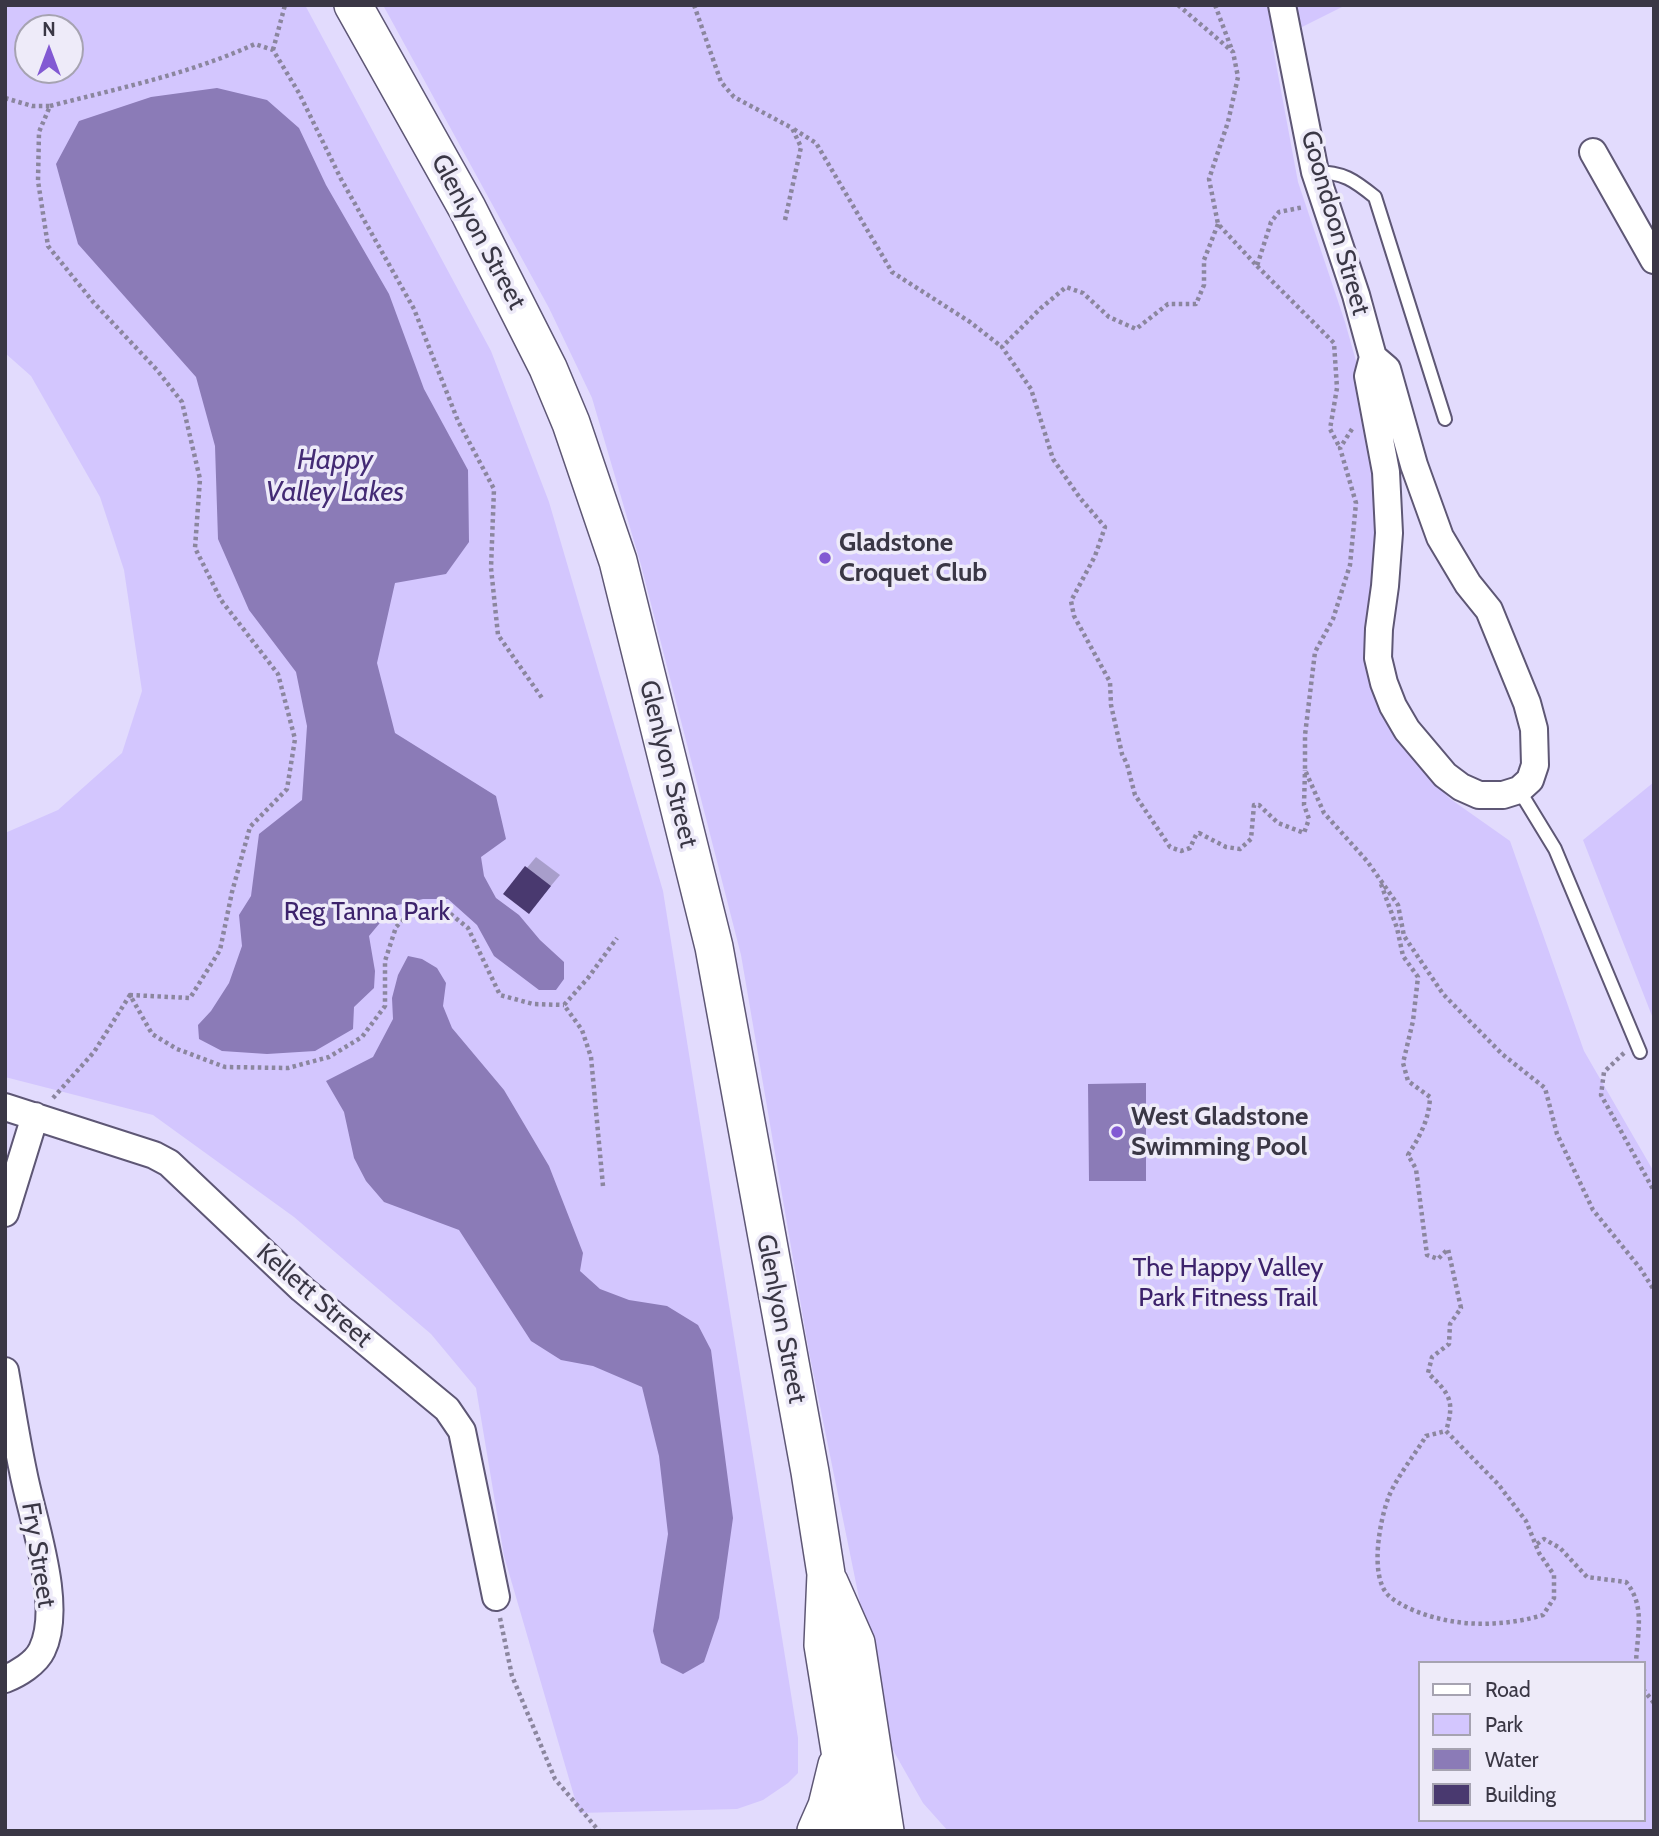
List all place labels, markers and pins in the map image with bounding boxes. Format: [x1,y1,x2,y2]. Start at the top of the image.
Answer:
place label: Gladstone Croquet Club [839,527,987,588]
marker: Gladstone Croquet Club [817,550,833,566]
place label: West Gladstone Swimming Pool [1131,1101,1308,1162]
marker: West Gladstone Swimming Pool [1109,1124,1125,1140]

